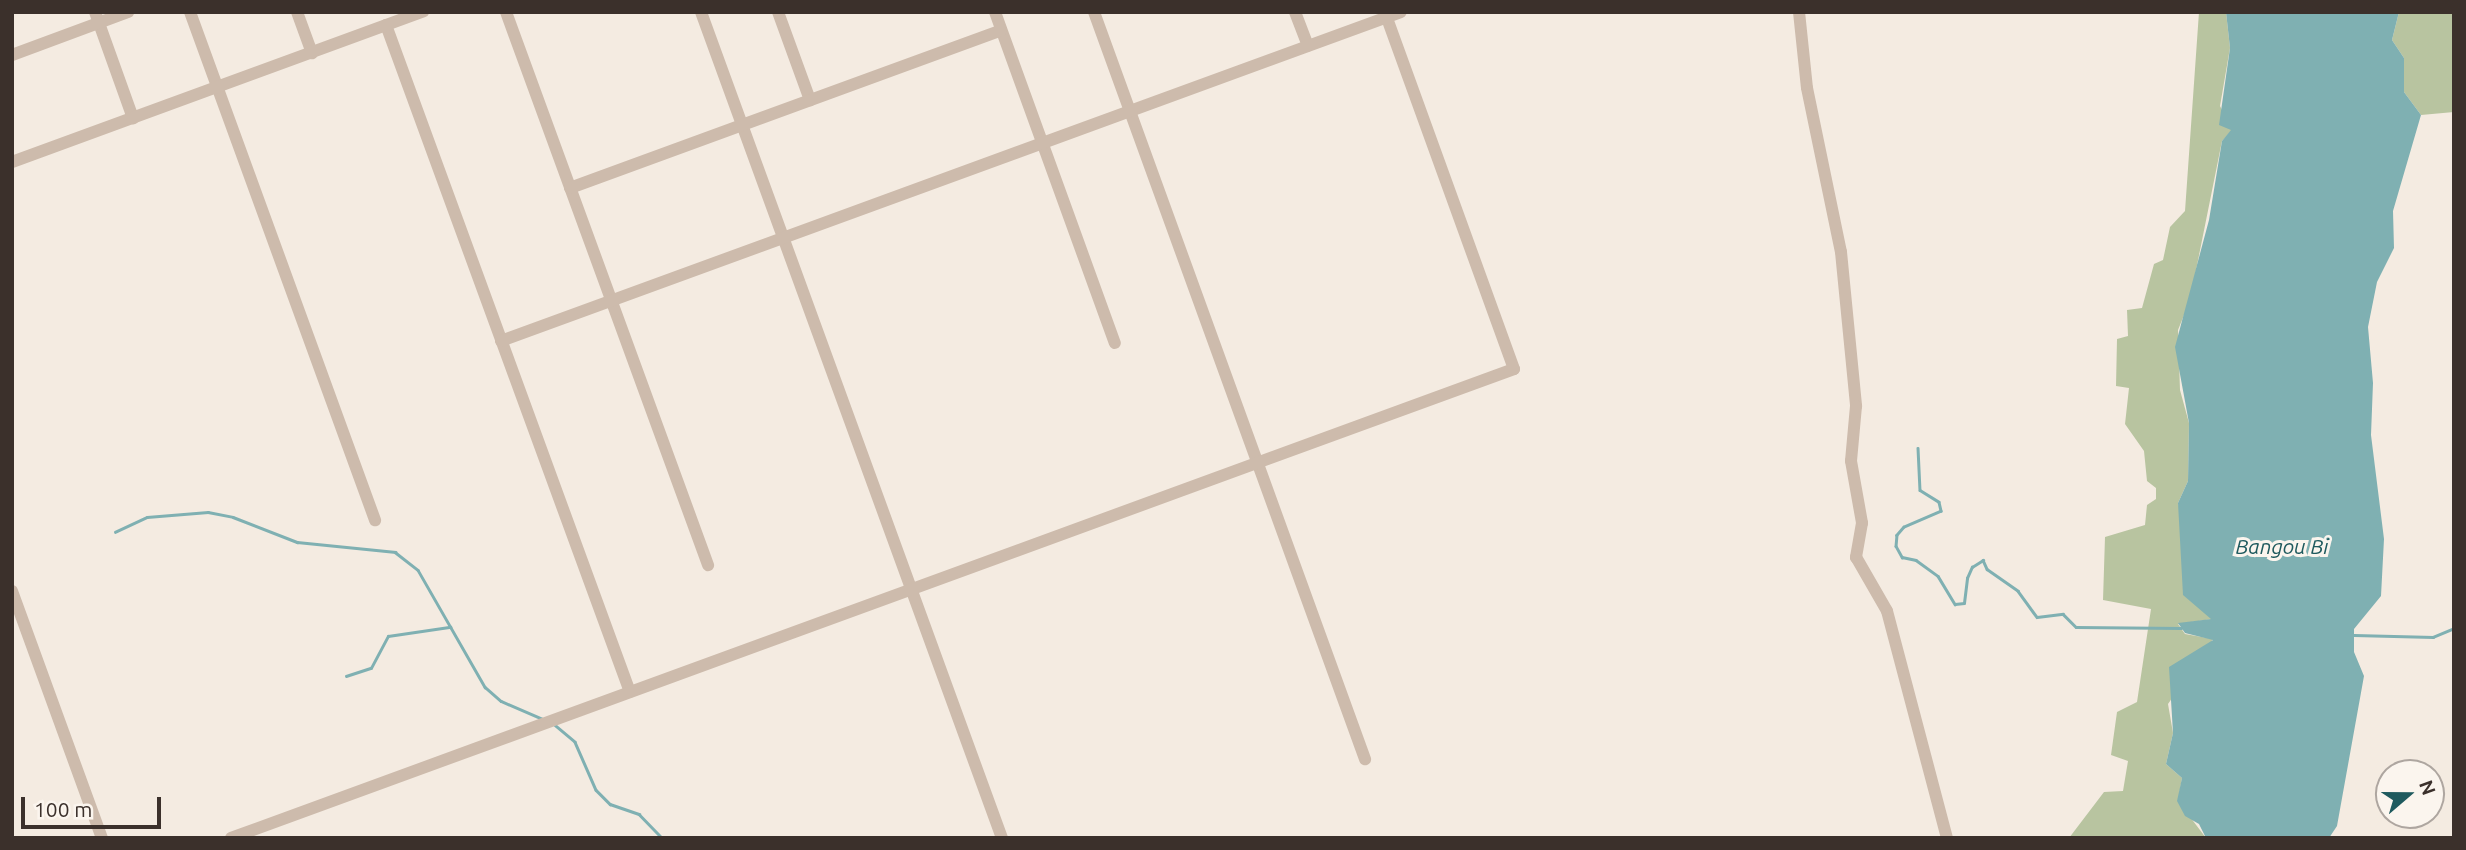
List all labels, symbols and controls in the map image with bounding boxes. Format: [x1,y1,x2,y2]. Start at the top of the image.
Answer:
water label: Bangou Bi [2235,533,2329,559]
north arrow [2375,759,2445,829]
text: N [2415,777,2441,798]
scale bar [24,784,164,828]
text: 100 m [34,797,92,821]

